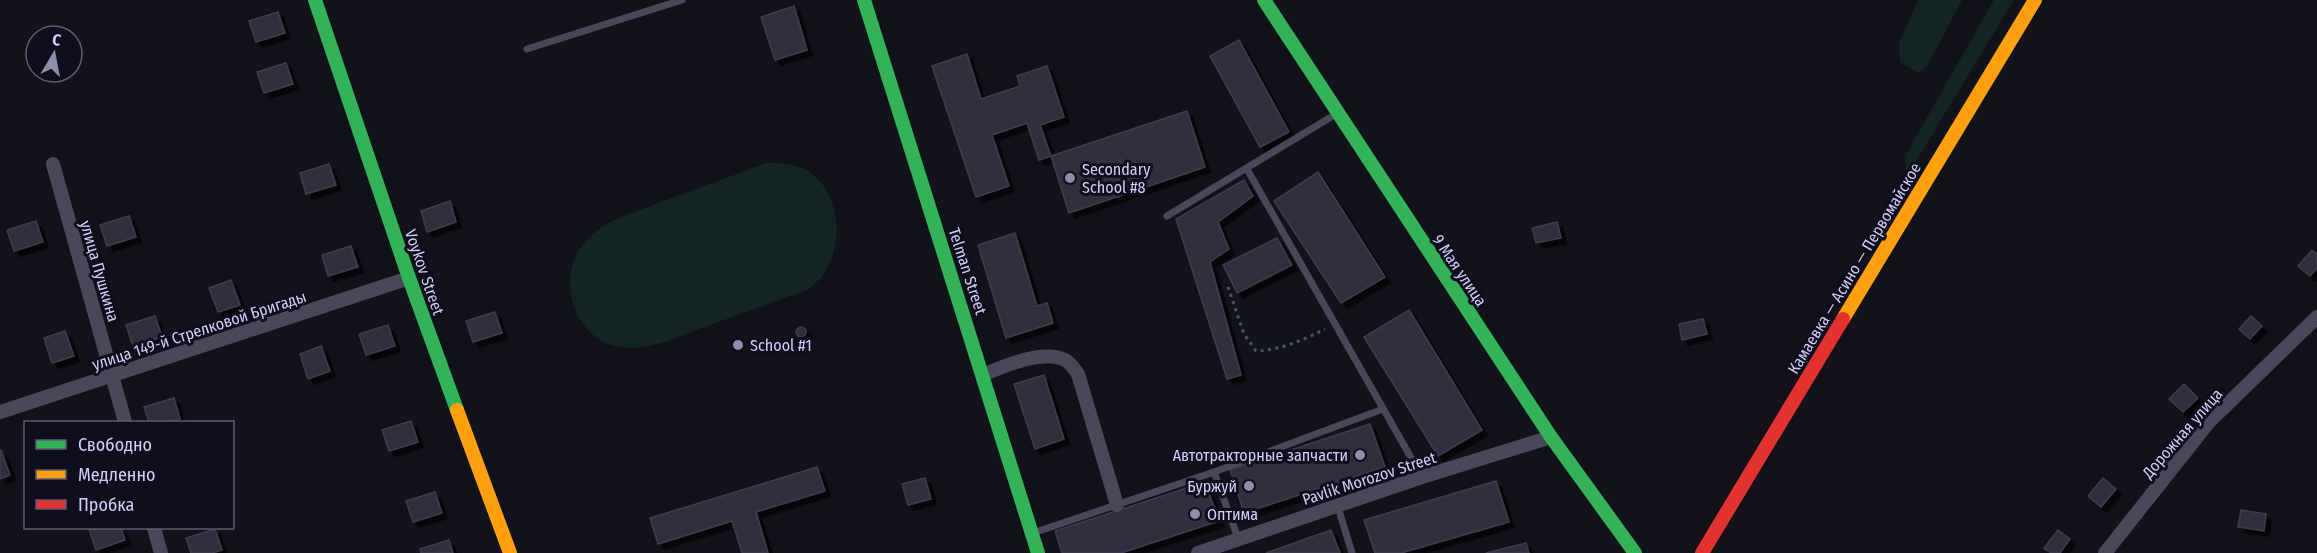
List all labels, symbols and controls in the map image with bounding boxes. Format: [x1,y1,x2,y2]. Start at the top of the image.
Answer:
north arrow [24,24,84,84]
text: С [51,30,63,50]
street label: Камаевка — Асино — Первомайское [1784,159,1925,377]
place label: Secondary School #8 [1082,160,1151,197]
marker: Secondary School #8 [1063,171,1077,185]
street label: улица Пушкина [76,218,123,324]
street label: Telman Street [945,225,991,318]
street label: Voykov Street [401,227,448,318]
street label: 9 Мая улица [1429,231,1491,310]
street label: улица 149-й Стрелковой Бригады [90,287,309,374]
place label: School #1 [750,336,812,355]
marker: School #1 [731,338,745,352]
street label: Дорожная улица [2138,385,2227,483]
legend [24,421,234,529]
text: Свободно [78,434,152,456]
place label: Автотракторные запчасти [1173,446,1348,465]
street label: Pavlik Morozov Street [1300,448,1439,509]
marker: Автотракторные запчасти [1353,448,1367,462]
text: Медленно [78,464,156,486]
place label: Буржуй [1187,477,1237,496]
marker: Буржуй [1242,479,1256,493]
text: Пробка [78,494,134,516]
place label: Оптима [1207,505,1258,524]
marker: Оптима [1188,507,1202,521]

